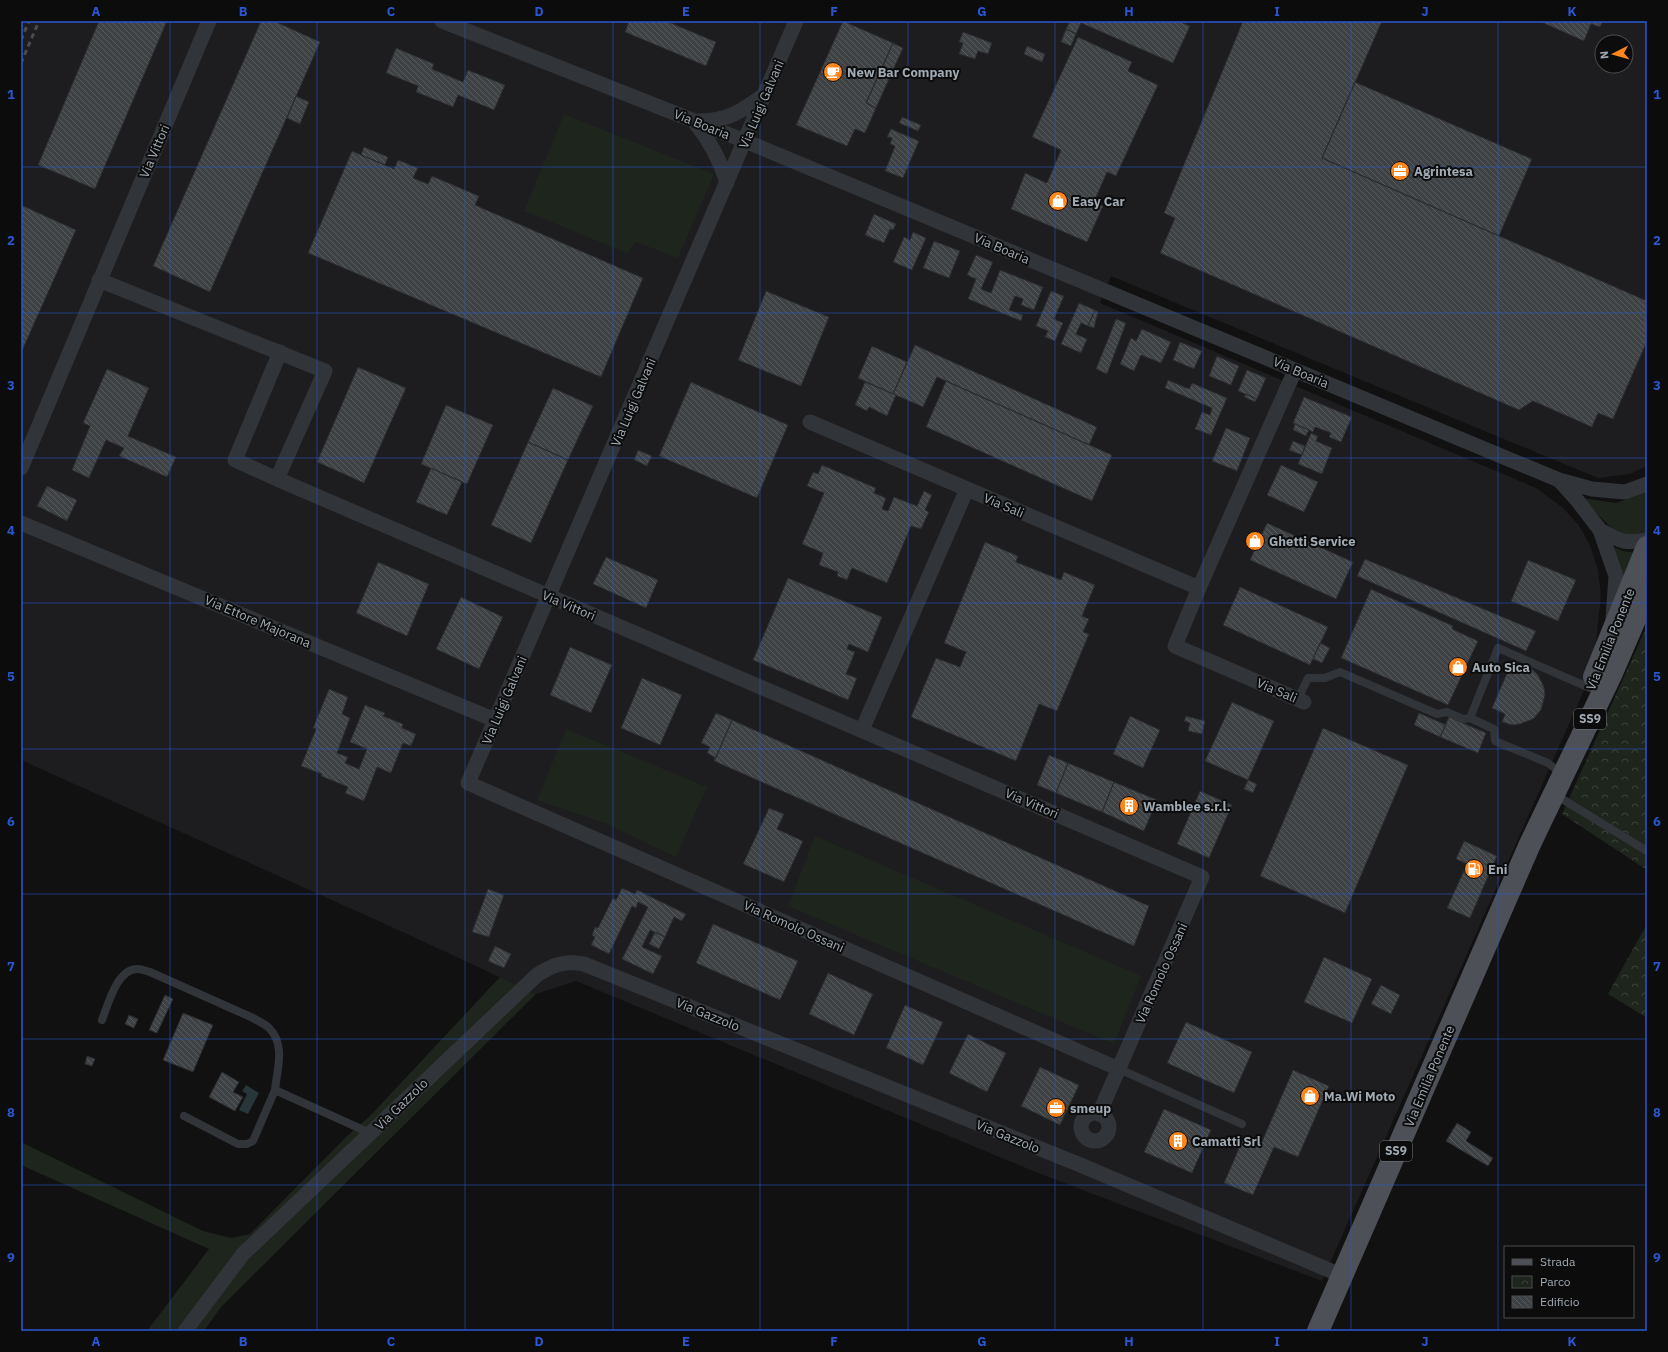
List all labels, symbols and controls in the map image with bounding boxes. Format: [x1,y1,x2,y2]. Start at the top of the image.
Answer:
text: A [92,3,101,20]
text: B [239,3,248,20]
text: C [387,3,396,20]
text: D [534,3,544,20]
text: E [682,3,690,20]
text: F [830,3,838,20]
text: G [977,3,987,20]
text: H [1124,3,1134,20]
text: I [1274,3,1280,20]
text: J [1421,3,1429,20]
text: K [1567,3,1577,20]
north arrow [1594,34,1634,74]
text: N [1597,50,1611,60]
street label: Via Luigi Galvani [735,57,788,151]
cafe icon: New Bar Company [822,61,844,83]
place label: New Bar Company [847,64,959,81]
text: 1 [7,86,15,103]
text: 1 [1653,86,1661,103]
street label: Via Boaria [671,106,732,143]
street label: Via Vittori [136,122,173,181]
office icon: Agrintesa [1389,160,1411,182]
place label: Agrintesa [1414,163,1473,180]
shop icon: Easy Car [1047,190,1069,212]
place label: Easy Car [1072,193,1125,210]
street label: Via Boaria [971,229,1032,268]
text: 2 [7,232,15,249]
text: 2 [1653,232,1661,249]
street label: Via Boaria [1270,353,1331,392]
street label: Via Luigi Galvani [607,355,660,449]
text: 3 [7,377,15,394]
text: 3 [1653,377,1661,394]
street label: Via Sali [981,489,1027,522]
text: 4 [7,522,15,539]
text: 4 [1653,522,1661,539]
shop icon: Ghetti Service [1244,530,1266,552]
place label: Ghetti Service [1269,533,1356,550]
street label: Via Emilia Ponente [1582,586,1639,693]
street label: Via Vittori [539,587,598,624]
street label: Via Ettore Majorana [202,591,314,652]
street label: Via Luigi Galvani [478,653,531,747]
shop icon: Auto Sica [1447,656,1469,678]
place label: Auto Sica [1472,659,1530,676]
text: 5 [7,668,15,685]
text: 5 [1653,668,1661,685]
street label: Via Sali [1254,674,1300,707]
road number: SS9 [1574,709,1606,729]
street label: Via Vittori [1002,785,1061,822]
building icon: Wamblee s.r.l. [1118,795,1140,817]
place label: Wamblee s.r.l. [1143,798,1231,815]
text: 6 [7,813,15,830]
text: 6 [1653,813,1661,830]
fuel station icon: Eni [1463,858,1485,880]
place label: Eni [1488,861,1507,878]
street label: Via Romolo Ossani [741,897,847,956]
street label: Via Romolo Ossani [1132,920,1191,1026]
text: 7 [7,958,15,975]
text: 7 [1653,958,1661,975]
street label: Via Gazzolo [673,994,742,1035]
street label: Via Emilia Ponente [1400,1023,1459,1130]
street label: Via Gazzolo [371,1075,431,1134]
shop icon: Ma.Wi Moto [1299,1085,1321,1107]
place label: Ma.Wi Moto [1324,1088,1395,1105]
office icon: smeup [1045,1097,1067,1119]
place label: smeup [1070,1100,1111,1117]
text: 8 [7,1104,15,1121]
text: 8 [1653,1104,1661,1121]
street label: Via Gazzolo [973,1116,1042,1157]
building icon: Camatti Srl [1167,1130,1189,1152]
place label: Camatti Srl [1192,1133,1261,1150]
road number: SS9 [1380,1141,1412,1161]
legend [1504,1246,1634,1318]
text: 9 [7,1249,15,1266]
text: 9 [1653,1249,1661,1266]
text: Strada [1540,1254,1576,1269]
text: Parco [1540,1274,1571,1289]
text: Edificio [1540,1294,1580,1309]
text: A [92,1333,101,1350]
text: B [239,1333,248,1350]
text: C [387,1333,396,1350]
text: D [534,1333,544,1350]
text: E [682,1333,690,1350]
text: F [830,1333,838,1350]
text: G [977,1333,987,1350]
text: H [1124,1333,1134,1350]
text: I [1274,1333,1280,1350]
text: J [1421,1333,1429,1350]
text: K [1567,1333,1577,1350]

